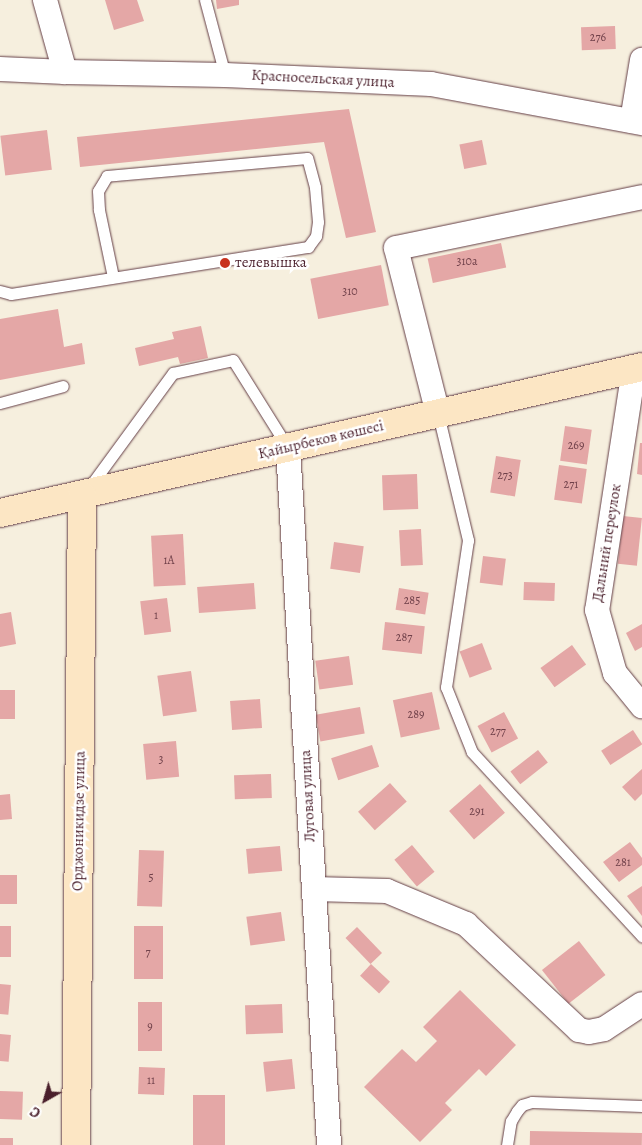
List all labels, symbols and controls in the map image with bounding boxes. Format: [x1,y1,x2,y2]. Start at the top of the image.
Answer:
house number: 276 [590,31,606,45]
street label: Красносельская улица [251,66,395,92]
place label: телевышка [235,254,307,272]
house number: 310а [456,255,478,269]
marker: телевышка [219,257,231,269]
house number: 310 [342,285,358,299]
street label: Қайырбеков көшесі [257,417,385,463]
house number: 269 [568,439,584,453]
house number: 273 [497,469,513,483]
house number: 271 [564,478,578,492]
street label: Дальний переулок [589,483,625,603]
house number: 1А [163,554,175,568]
house number: 285 [404,594,420,608]
house number: 1 [154,609,158,623]
house number: 287 [396,631,412,645]
house number: 289 [408,708,424,722]
house number: 277 [490,725,506,739]
street label: Луговая улица [297,749,319,843]
street label: Орджоникидзе улица [69,751,89,891]
house number: 3 [159,753,163,767]
house number: 291 [469,805,485,819]
house number: 281 [615,856,631,870]
house number: 5 [148,871,154,885]
house number: 7 [145,946,151,960]
house number: 9 [147,1020,153,1034]
house number: 11 [147,1074,155,1088]
north arrow [20,1075,70,1125]
text: С [26,1102,45,1122]

